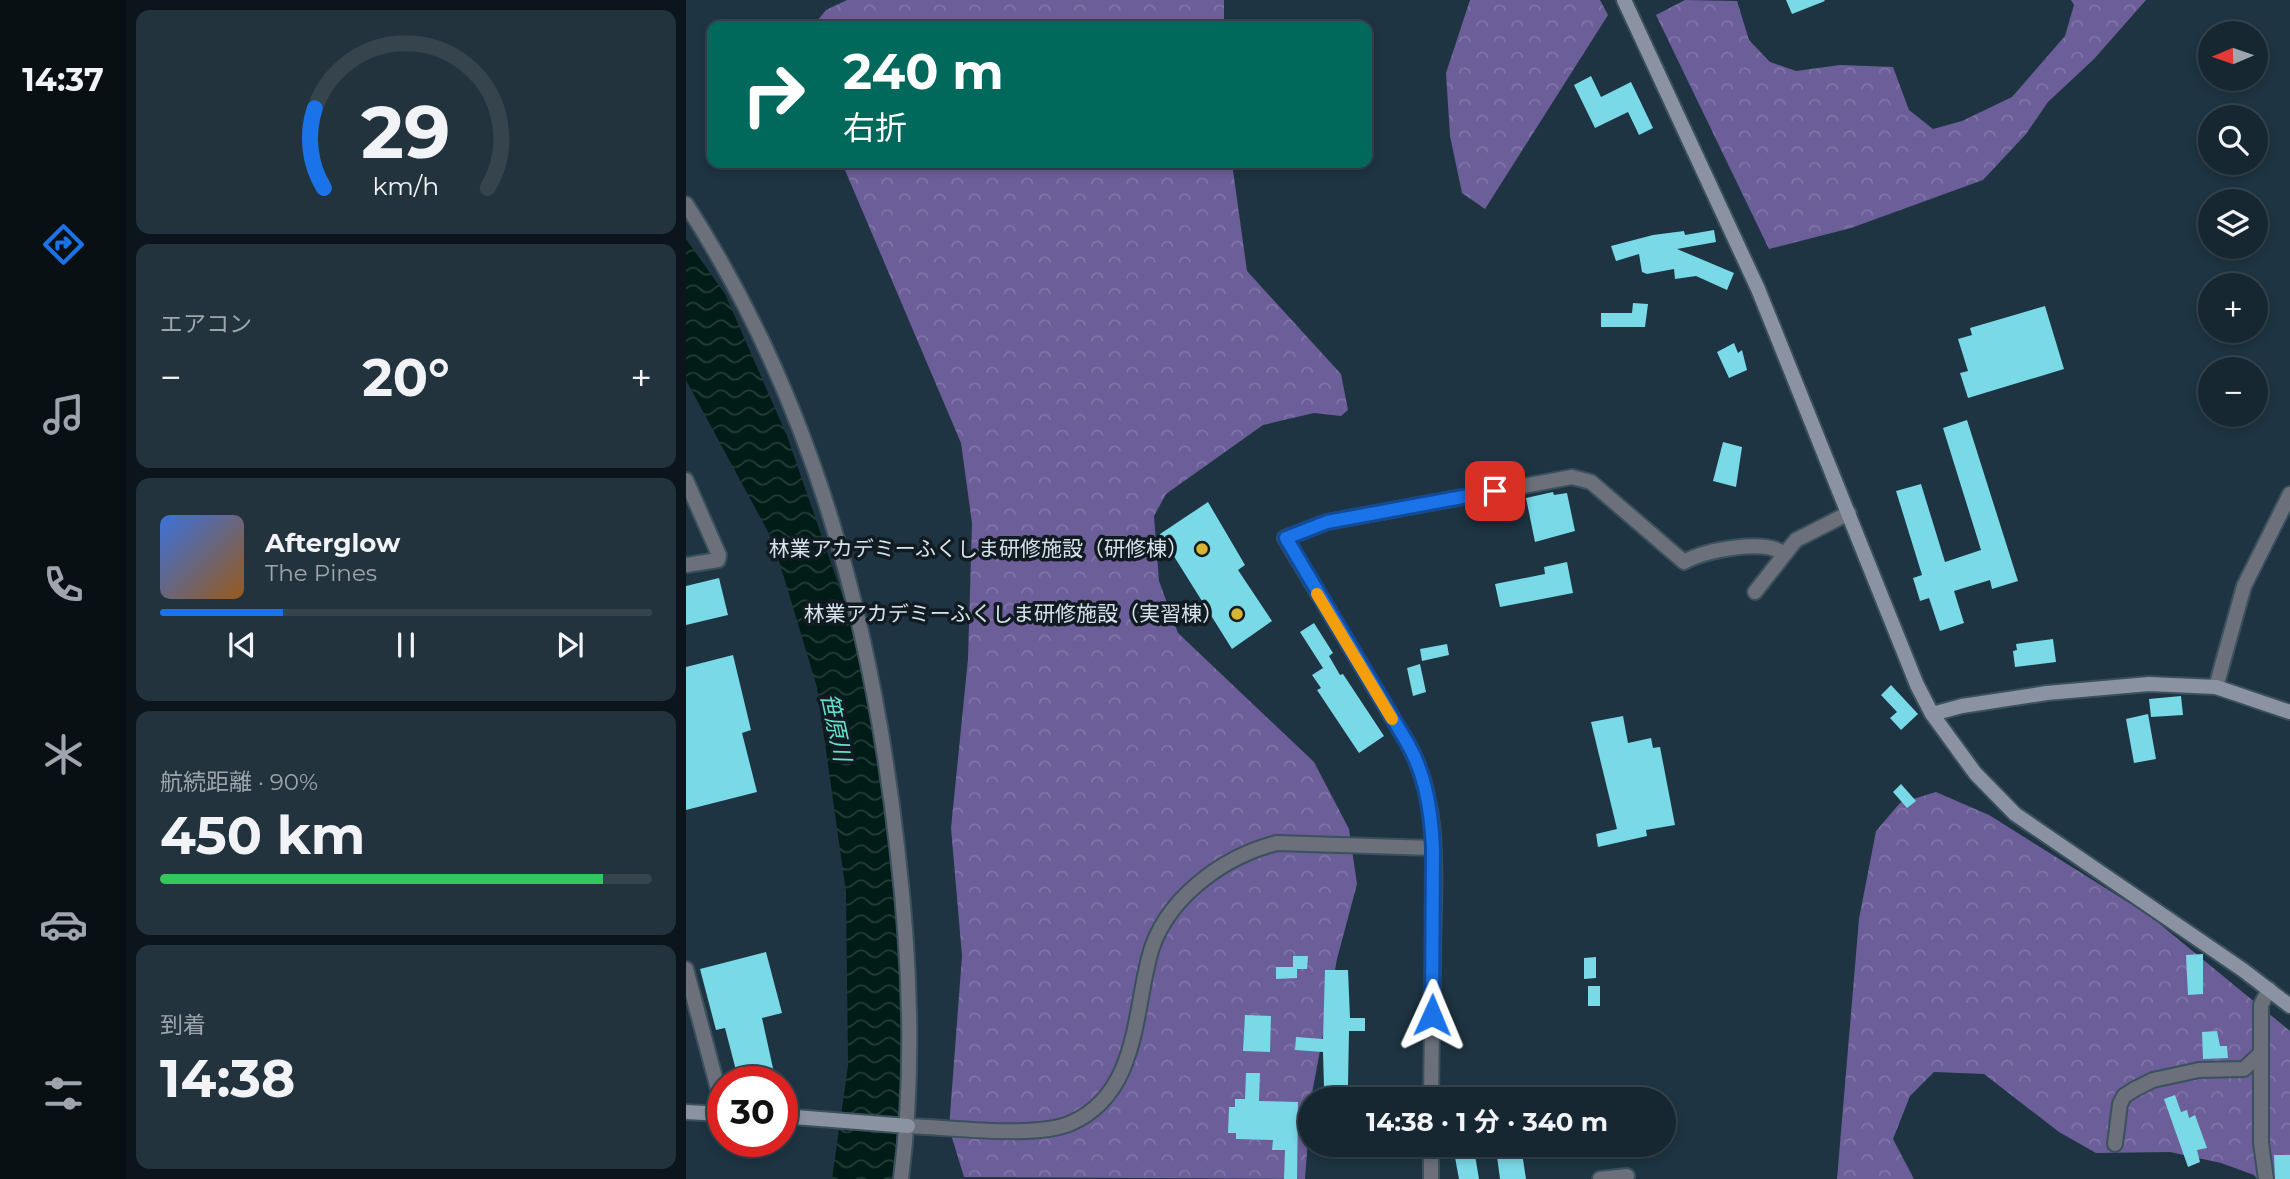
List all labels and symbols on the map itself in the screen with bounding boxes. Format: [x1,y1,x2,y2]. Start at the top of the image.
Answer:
north arrow [2198,21,2268,91]
pin [1465,461,1525,521]
place label: 林業アカデミーふくしま研修施設（研修棟） [769,536,1188,561]
marker: 林業アカデミーふくしま研修施設（研修棟） [1194,541,1210,557]
place label: 林業アカデミーふくしま研修施設（実習棟） [804,601,1223,626]
marker: 林業アカデミーふくしま研修施設（実習棟） [1229,606,1245,622]
water label: 笹原川 [815,690,857,767]
position arrow [1395,978,1469,1052]
speed limit sign: 30 [707,1066,798,1157]

